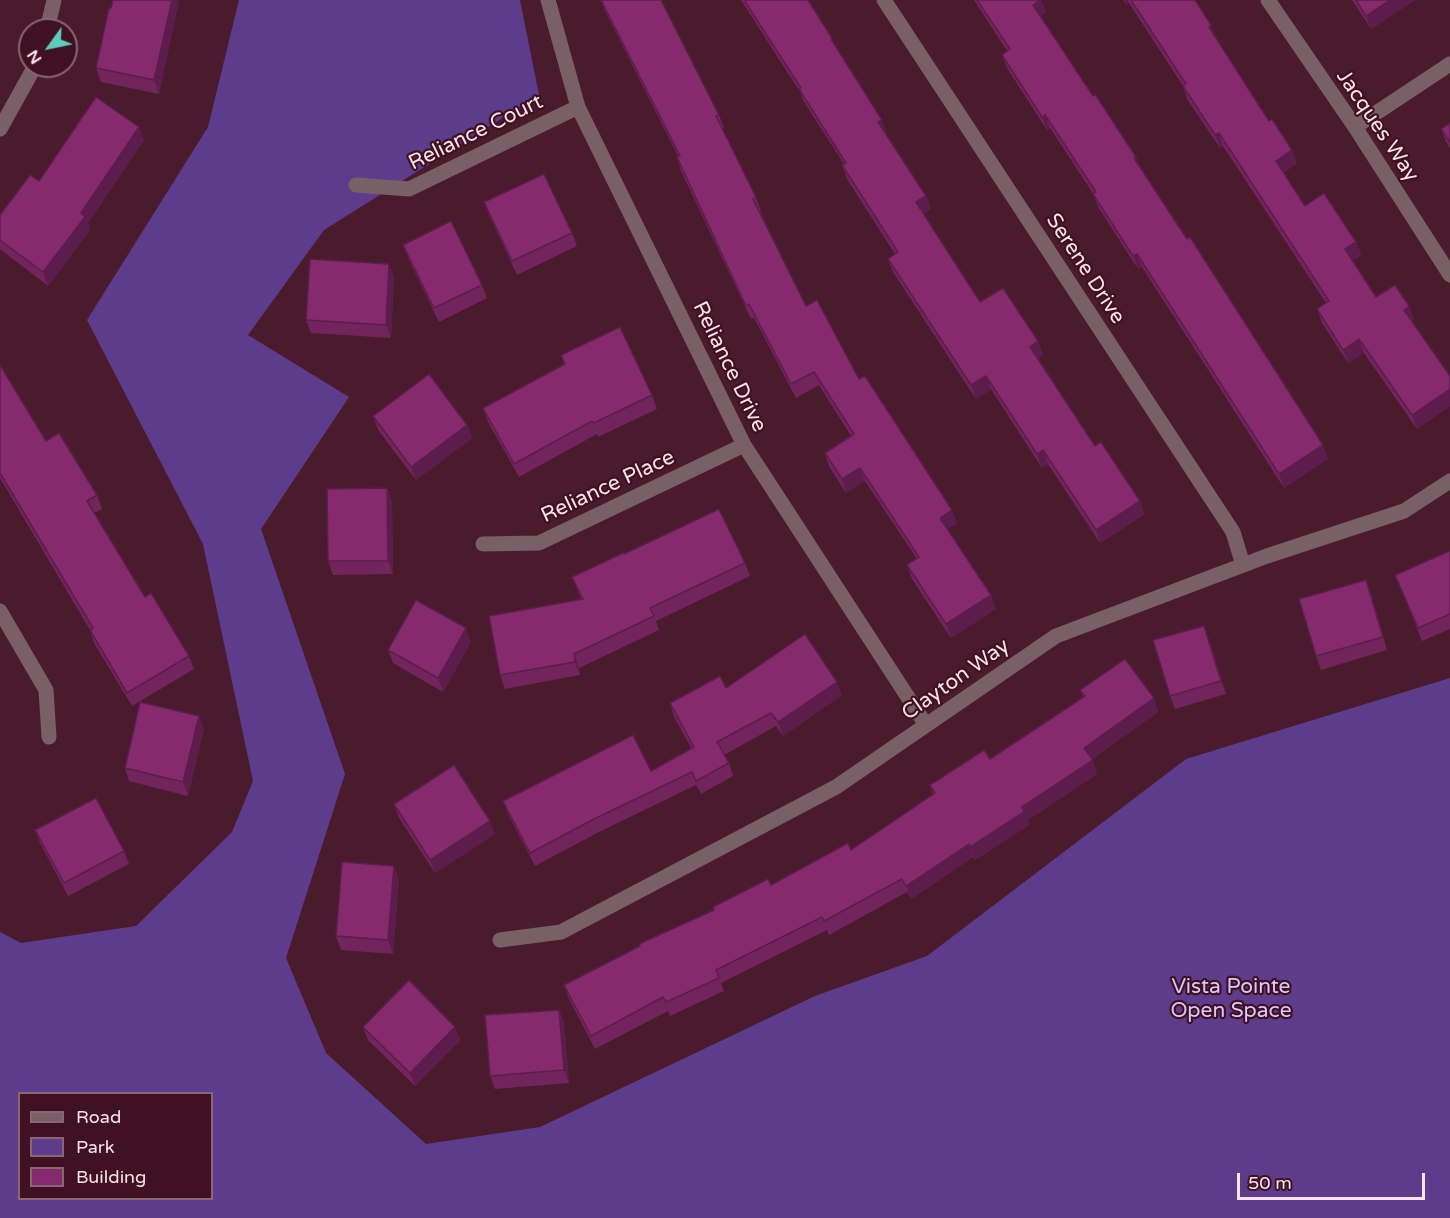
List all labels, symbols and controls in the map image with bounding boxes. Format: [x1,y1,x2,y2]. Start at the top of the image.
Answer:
north arrow [18,18,78,78]
text: N [23,46,46,68]
street label: Jacques Way [1330,65,1424,187]
street label: Reliance Court [405,90,547,176]
street label: Serene Drive [1040,209,1130,329]
street label: Reliance Drive [687,298,771,436]
street label: Reliance Place [537,445,679,529]
street label: Clayton Way [897,634,1015,726]
park label: Vista Pointe Open Space [1170,974,1292,1024]
legend [18,1092,213,1200]
text: Road [76,1106,121,1128]
text: Park [76,1136,114,1158]
scale bar [1240,1161,1428,1199]
text: Building [76,1166,146,1188]
text: 50 m [1248,1172,1292,1194]

